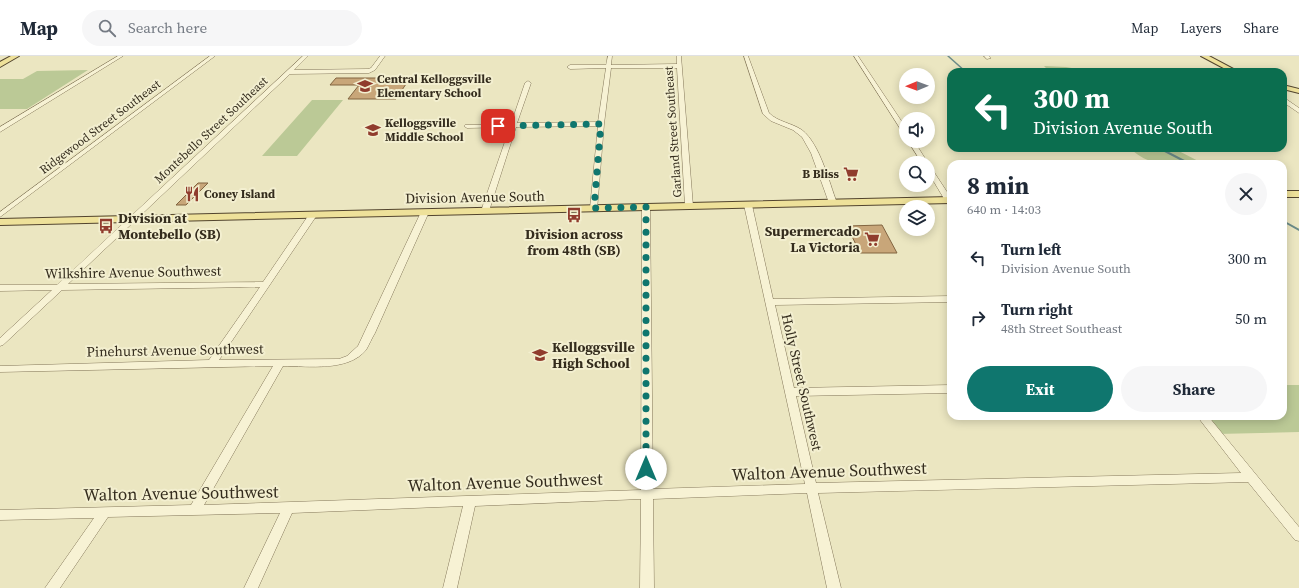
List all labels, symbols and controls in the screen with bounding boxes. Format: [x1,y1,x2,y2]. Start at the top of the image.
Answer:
search box [82,10,362,46]
text: Map [20,15,58,41]
icon: search [96,17,118,39]
text: Search here [128,17,207,38]
text: Map [1131,18,1158,38]
text: Layers [1180,18,1222,38]
text: Share [1244,18,1279,38]
street label: Garland Street Southeast [660,66,686,198]
north arrow [899,68,935,104]
map controls [899,68,935,236]
place label: Central Kelloggsville Elementary School [377,71,491,101]
street label: Montebello Street Southeast [151,73,271,187]
street label: Ridgewood Street Southeast [36,76,164,178]
school or university icon: Central Kelloggsville Elementary School [356,77,374,95]
text: 300 m [1033,79,1110,117]
icon: left [967,84,1019,136]
pin [481,109,515,143]
button: sound [899,112,935,148]
place label: Kelloggsville Middle School [385,115,464,145]
icon: arrive [487,115,509,137]
text: Division Avenue South [1033,115,1213,140]
school or university icon: Kelloggsville Middle School [364,121,382,139]
button: search [899,156,935,192]
supermarket icon: B Bliss [842,165,860,183]
place label: B Bliss [802,166,840,182]
text: 8 min [967,169,1029,202]
button: close [1225,173,1267,215]
restaurant icon: Coney Island [183,185,201,203]
place label: Coney Island [204,186,275,202]
street label: Division Avenue South [405,186,545,208]
button: layers [899,200,935,236]
text: 640 m · 14:03 [967,201,1041,218]
bus stop icon: Division across from 48th (SB) [565,206,583,224]
place label: Division at Montebello (SB) [118,208,221,244]
bus stop icon: Division at Montebello (SB) [97,217,115,235]
place label: Supermercado La Victoria [765,221,861,257]
place label: Division across from 48th (SB) [525,224,624,260]
supermarket icon: Supermercado La Victoria [863,230,881,248]
text: Turn left [1001,239,1061,260]
icon: left [967,247,989,269]
text: 300 m [1227,248,1267,269]
street label: Wilkshire Avenue Southwest [45,260,222,284]
text: Division Avenue South [1001,260,1131,277]
text: Turn right [1001,299,1073,320]
icon: right [967,307,989,329]
text: 50 m [1235,308,1267,329]
street label: Holly Street Southwest [777,312,828,453]
text: 48th Street Southeast [1001,320,1122,337]
place label: Kelloggsville High School [552,337,635,373]
street label: Pinehurst Avenue Southwest [86,338,264,362]
school or university icon: Kelloggsville High School [531,346,549,364]
button: Exit [967,366,1113,412]
button: Share [1121,366,1267,412]
position arrow [625,448,667,490]
street label: Walton Avenue Southwest [731,456,927,486]
street label: Walton Avenue Southwest [407,467,603,497]
street label: Walton Avenue Southwest [83,479,279,507]

